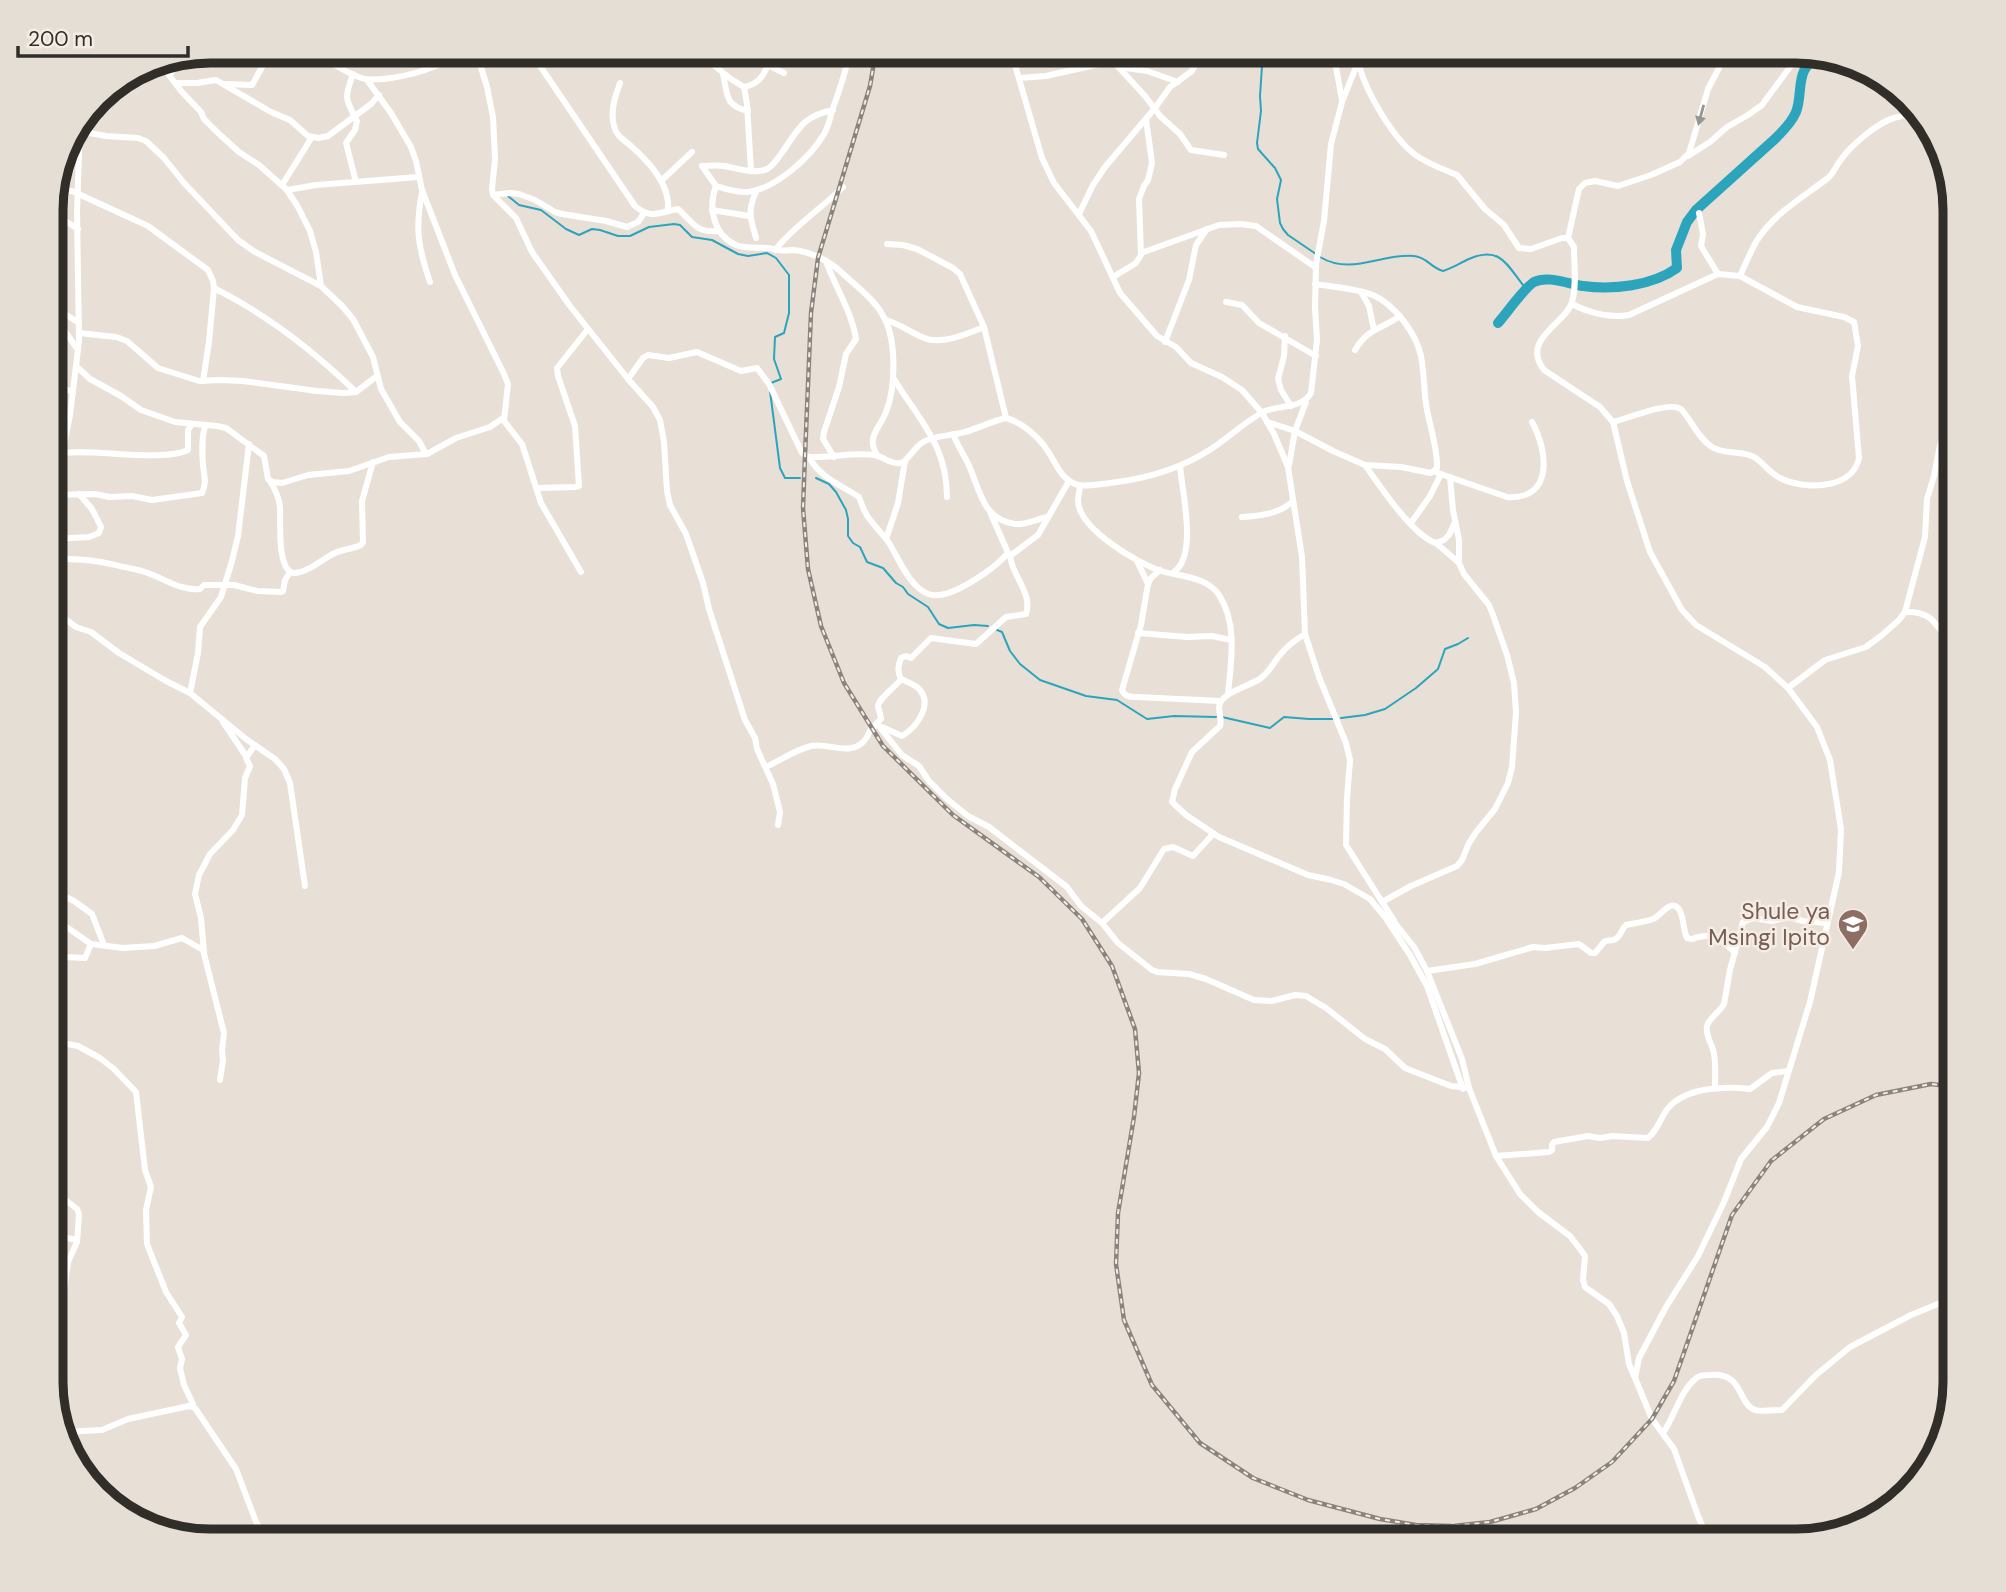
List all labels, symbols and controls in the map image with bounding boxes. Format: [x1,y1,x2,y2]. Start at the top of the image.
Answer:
scale bar [18,14,187,58]
text: 200 m [28,25,93,53]
one-way arrow [1695,104,1706,126]
place label: Shule ya Msingi Ipito [1708,896,1830,952]
school or university icon: Shule ya Msingi Ipito [1836,907,1870,951]

